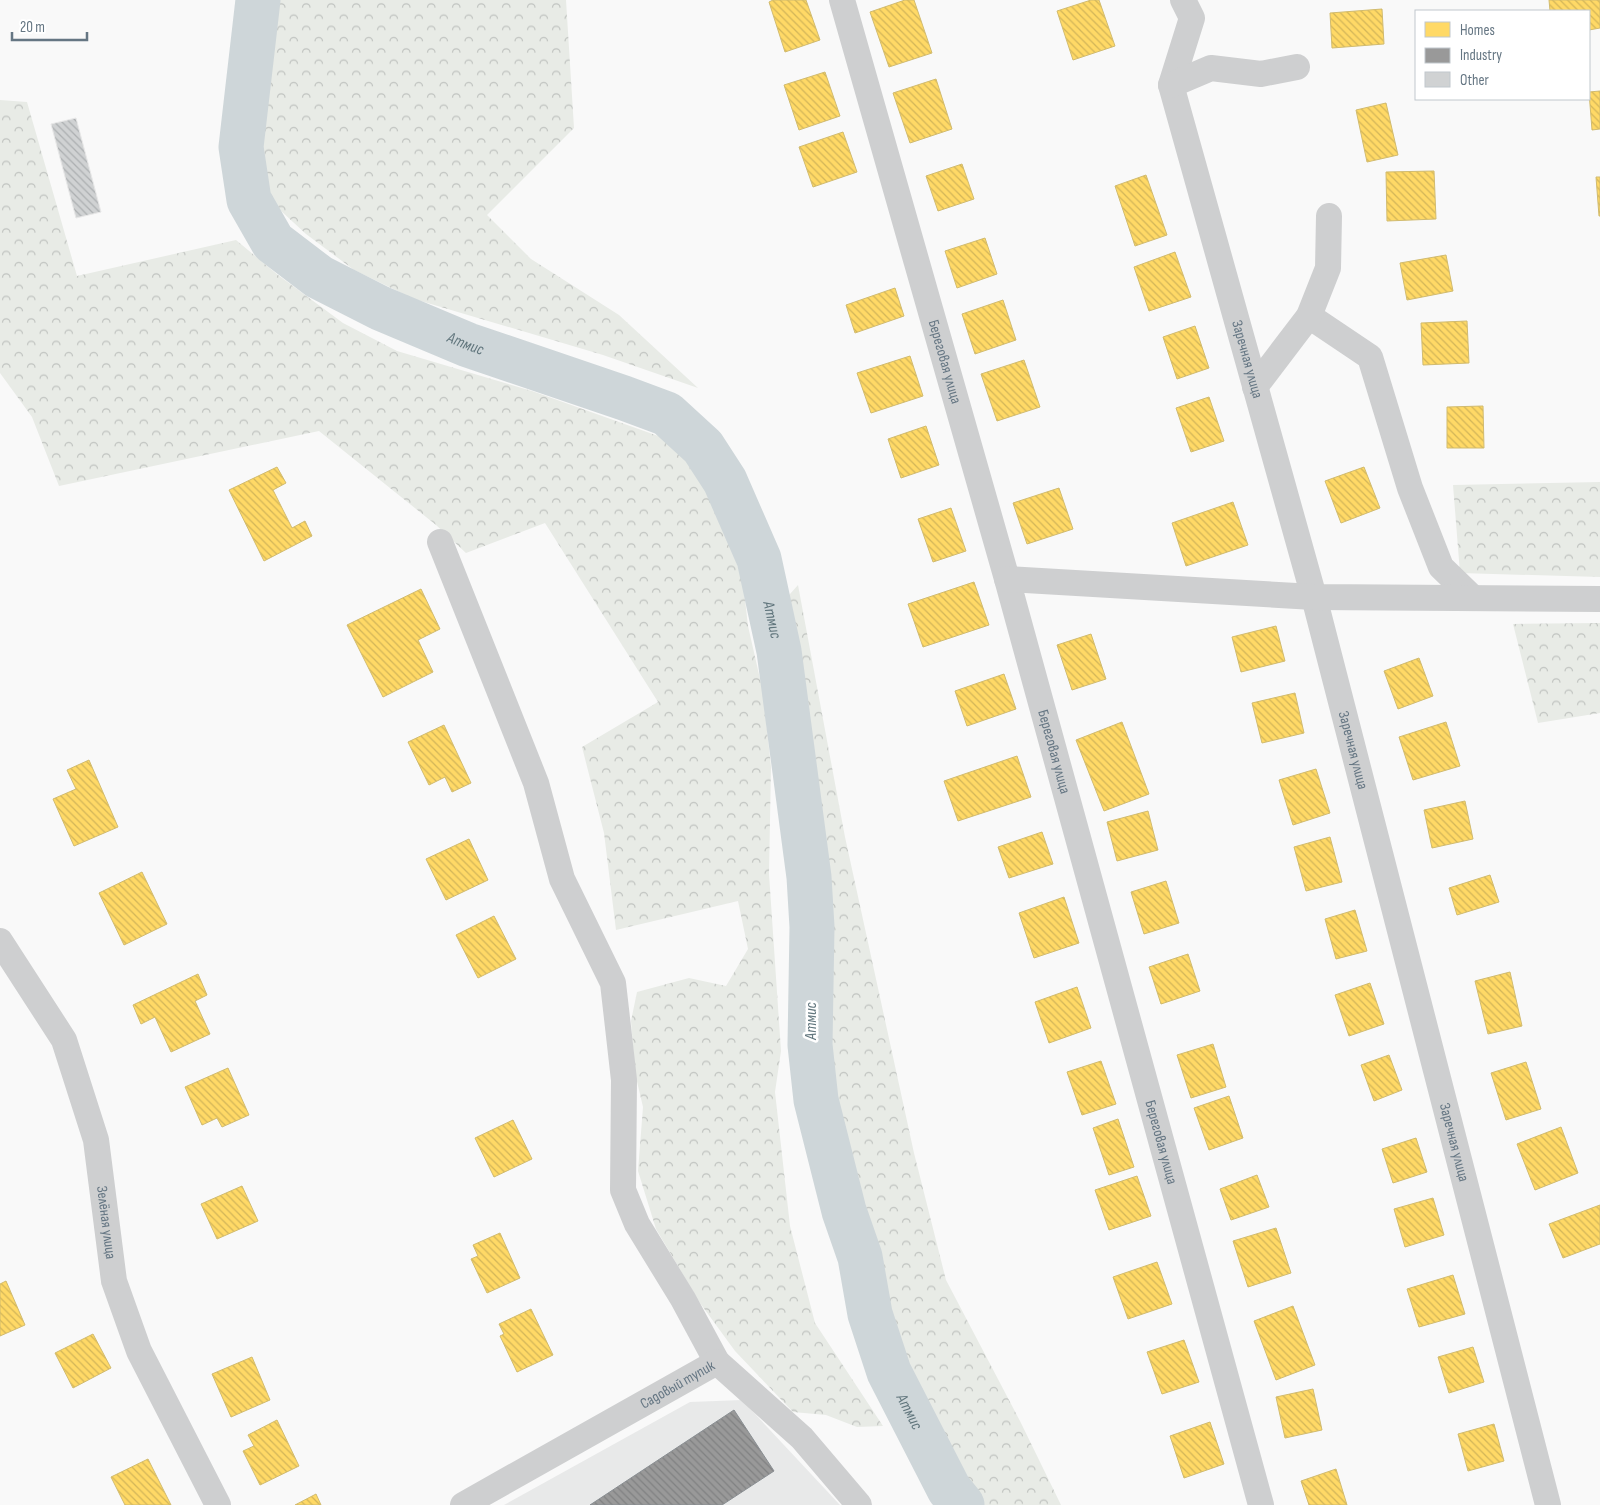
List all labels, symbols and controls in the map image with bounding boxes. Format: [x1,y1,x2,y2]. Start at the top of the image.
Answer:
scale bar [12,10,88,42]
legend [1415,10,1590,100]
text: 20 m [20,18,45,37]
text: Homes [1460,21,1495,40]
text: Industry [1460,46,1502,65]
text: Other [1460,71,1489,90]
street label: Береговая улица [924,318,966,406]
street label: Заречная улица [1228,318,1268,401]
water label: Атмис [444,328,487,359]
water label: Атмис [759,599,786,641]
street label: Береговая улица [1034,707,1075,796]
street label: Заречная улица [1334,709,1373,792]
water label: Атмис [802,1001,821,1041]
street label: Береговая улица [1141,1098,1182,1186]
street label: Заречная улица [1435,1101,1474,1184]
street label: Зелёная улица [92,1185,121,1260]
street label: Садовый тупик [637,1356,718,1413]
water label: Атмис [892,1390,927,1433]

